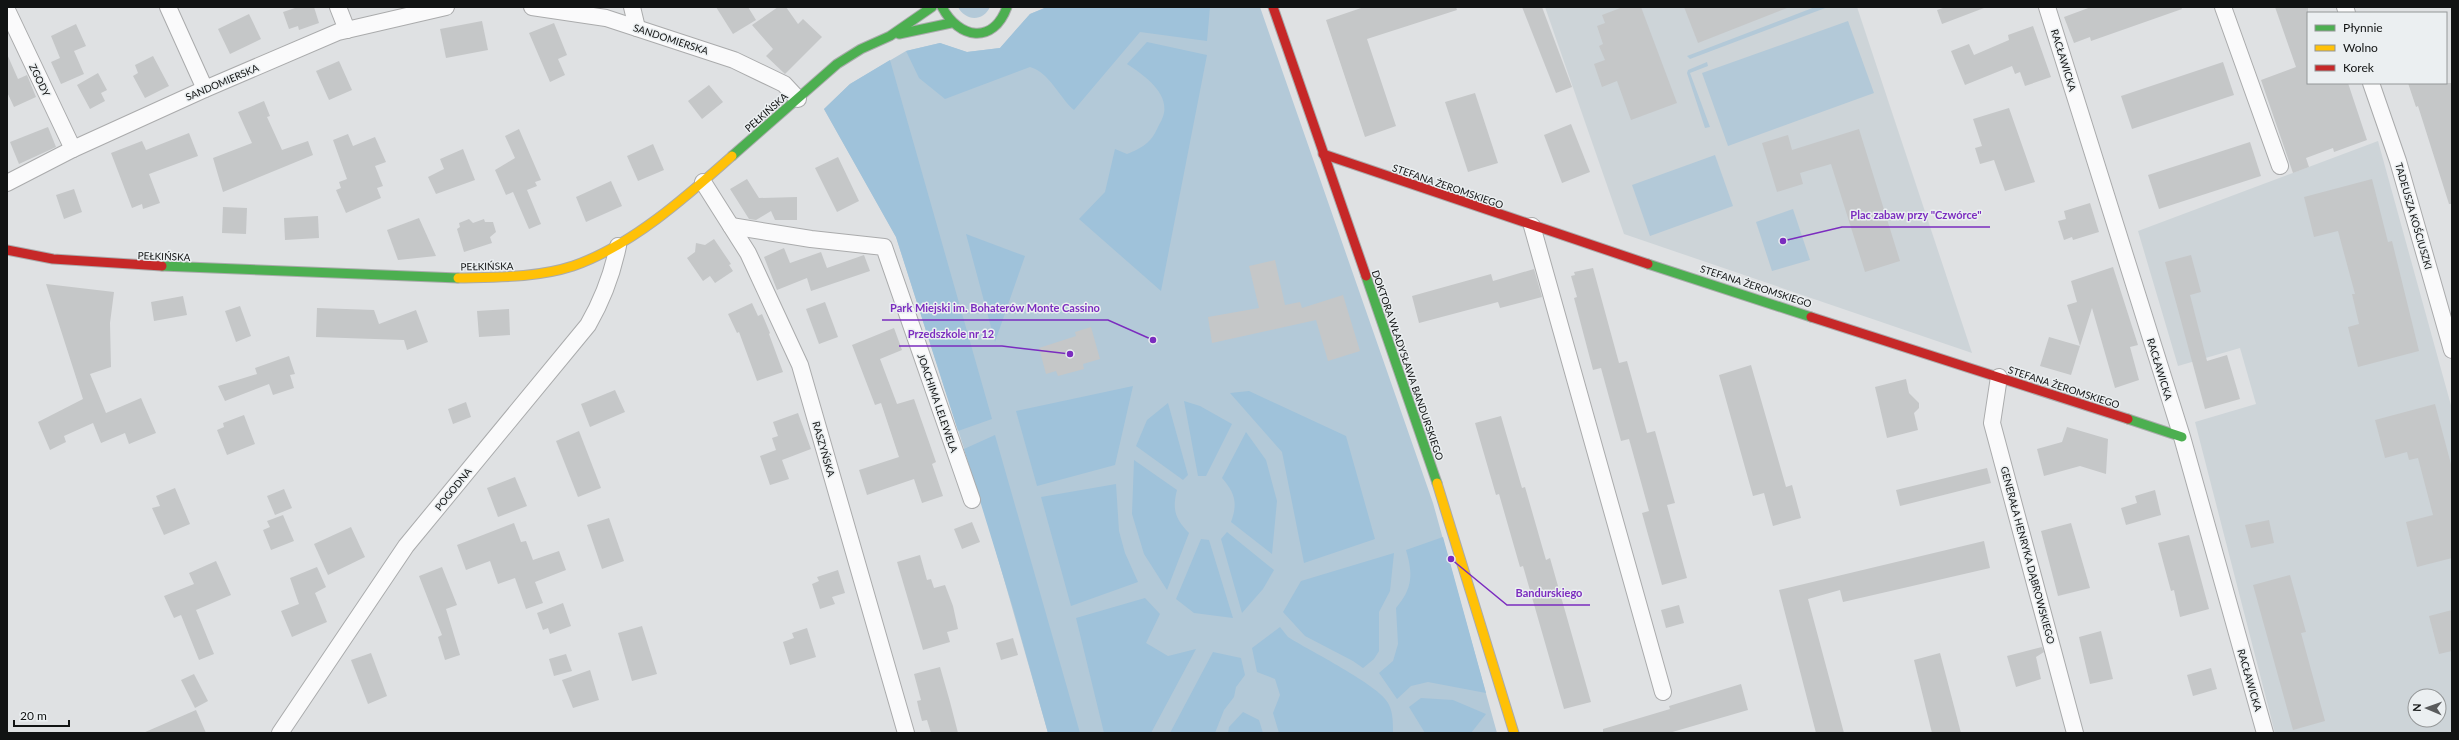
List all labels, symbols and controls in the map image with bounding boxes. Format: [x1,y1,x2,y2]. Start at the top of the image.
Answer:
legend [2307,12,2447,84]
text: Płynnie [2343,20,2383,35]
street label: SANDOMIERSKA [632,21,710,57]
street label: RACŁAWICKA [2049,27,2079,93]
text: Wolno [2343,40,2378,55]
text: Korek [2343,60,2375,75]
street label: SANDOMIERSKA [184,61,261,103]
street label: ZGODY [27,62,53,99]
street label: PEŁKIŃSKA [742,90,790,134]
street label: STEFANA ŻEROMSKIEGO [1391,161,1505,211]
street label: TADEUSZA KOŚCIUSZKI [2393,161,2435,271]
callout: Plac zabaw przy "Czwórce" [1842,204,1990,227]
text: Plac zabaw przy "Czwórce" [1850,208,1982,221]
street label: PEŁKIŃSKA [137,249,191,263]
street label: PEŁKIŃSKA [460,260,514,272]
street label: STEFANA ŻEROMSKIEGO [1699,262,1813,310]
street label: DOKTORA WŁADYSŁAWA BANDURSKIEGO [1370,268,1446,462]
callout: Park Miejski im. Bohaterów Monte Cassino [882,297,1108,320]
text: Park Miejski im. Bohaterów Monte Cassino [890,301,1100,314]
callout: Przedszkole nr 12 [899,323,1002,346]
text: Przedszkole nr 12 [908,327,994,340]
street label: RACŁAWICKA [2145,336,2175,402]
street label: JOACHIMA LELEWELA [915,352,961,454]
street label: STEFANA ŻEROMSKIEGO [2007,363,2121,411]
street label: RASZYŃSKA [810,420,838,478]
street label: POGODNA [432,465,474,513]
street label: GENERAŁA HENRYKA DĄBROWSKIEGO [1998,465,2058,645]
callout: Bandurskiego [1507,582,1590,605]
text: Bandurskiego [1516,586,1582,599]
street label: RACŁAWICKA [2235,647,2265,713]
north arrow [2407,688,2447,728]
scale bar [14,702,69,728]
text: N [2410,703,2423,712]
text: 20 m [20,708,47,723]

